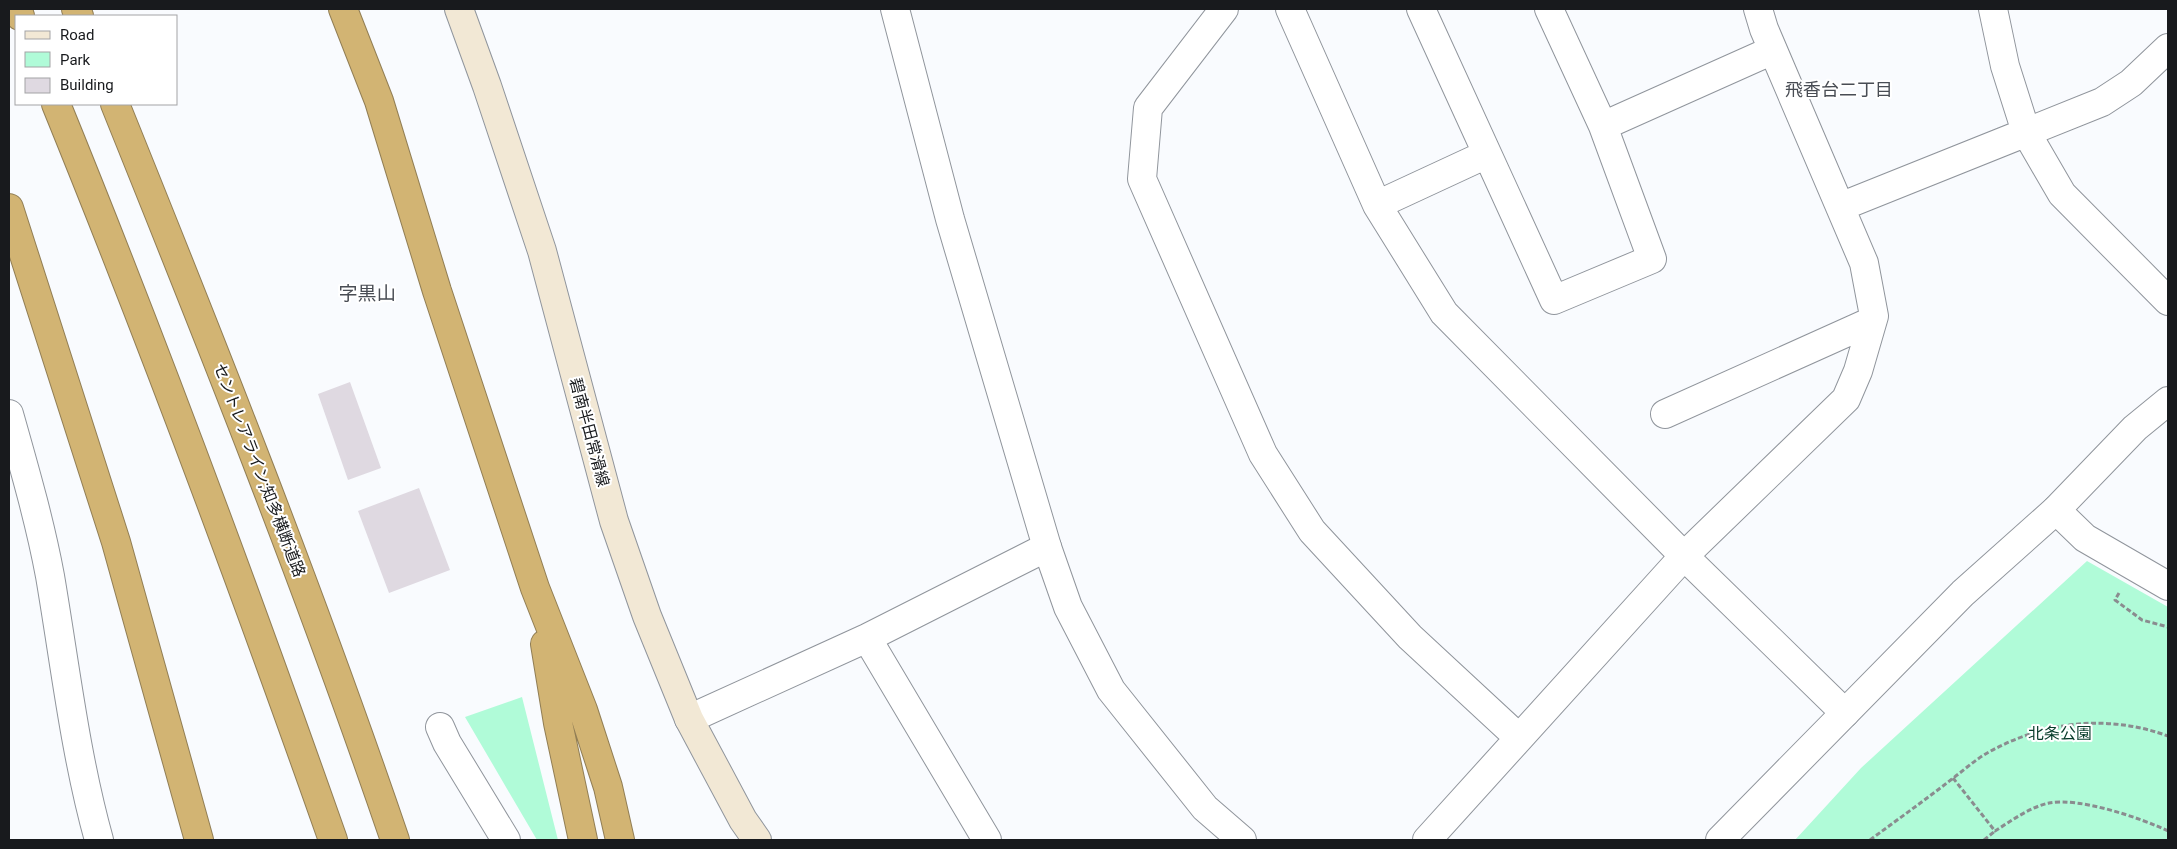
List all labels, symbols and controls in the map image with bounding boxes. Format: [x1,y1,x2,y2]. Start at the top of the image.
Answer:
legend [15,15,178,105]
text: Road [60,26,94,44]
text: Park [60,51,91,69]
text: Building [60,76,114,94]
district label: 飛香台二丁目 [1785,79,1893,100]
district label: 字黒山 [338,282,396,305]
street label: セントレアライン;知多横断道路 [210,361,309,580]
street label: 碧南半田常滑線 [566,376,613,489]
park label: 北条公園 [2028,724,2092,743]

